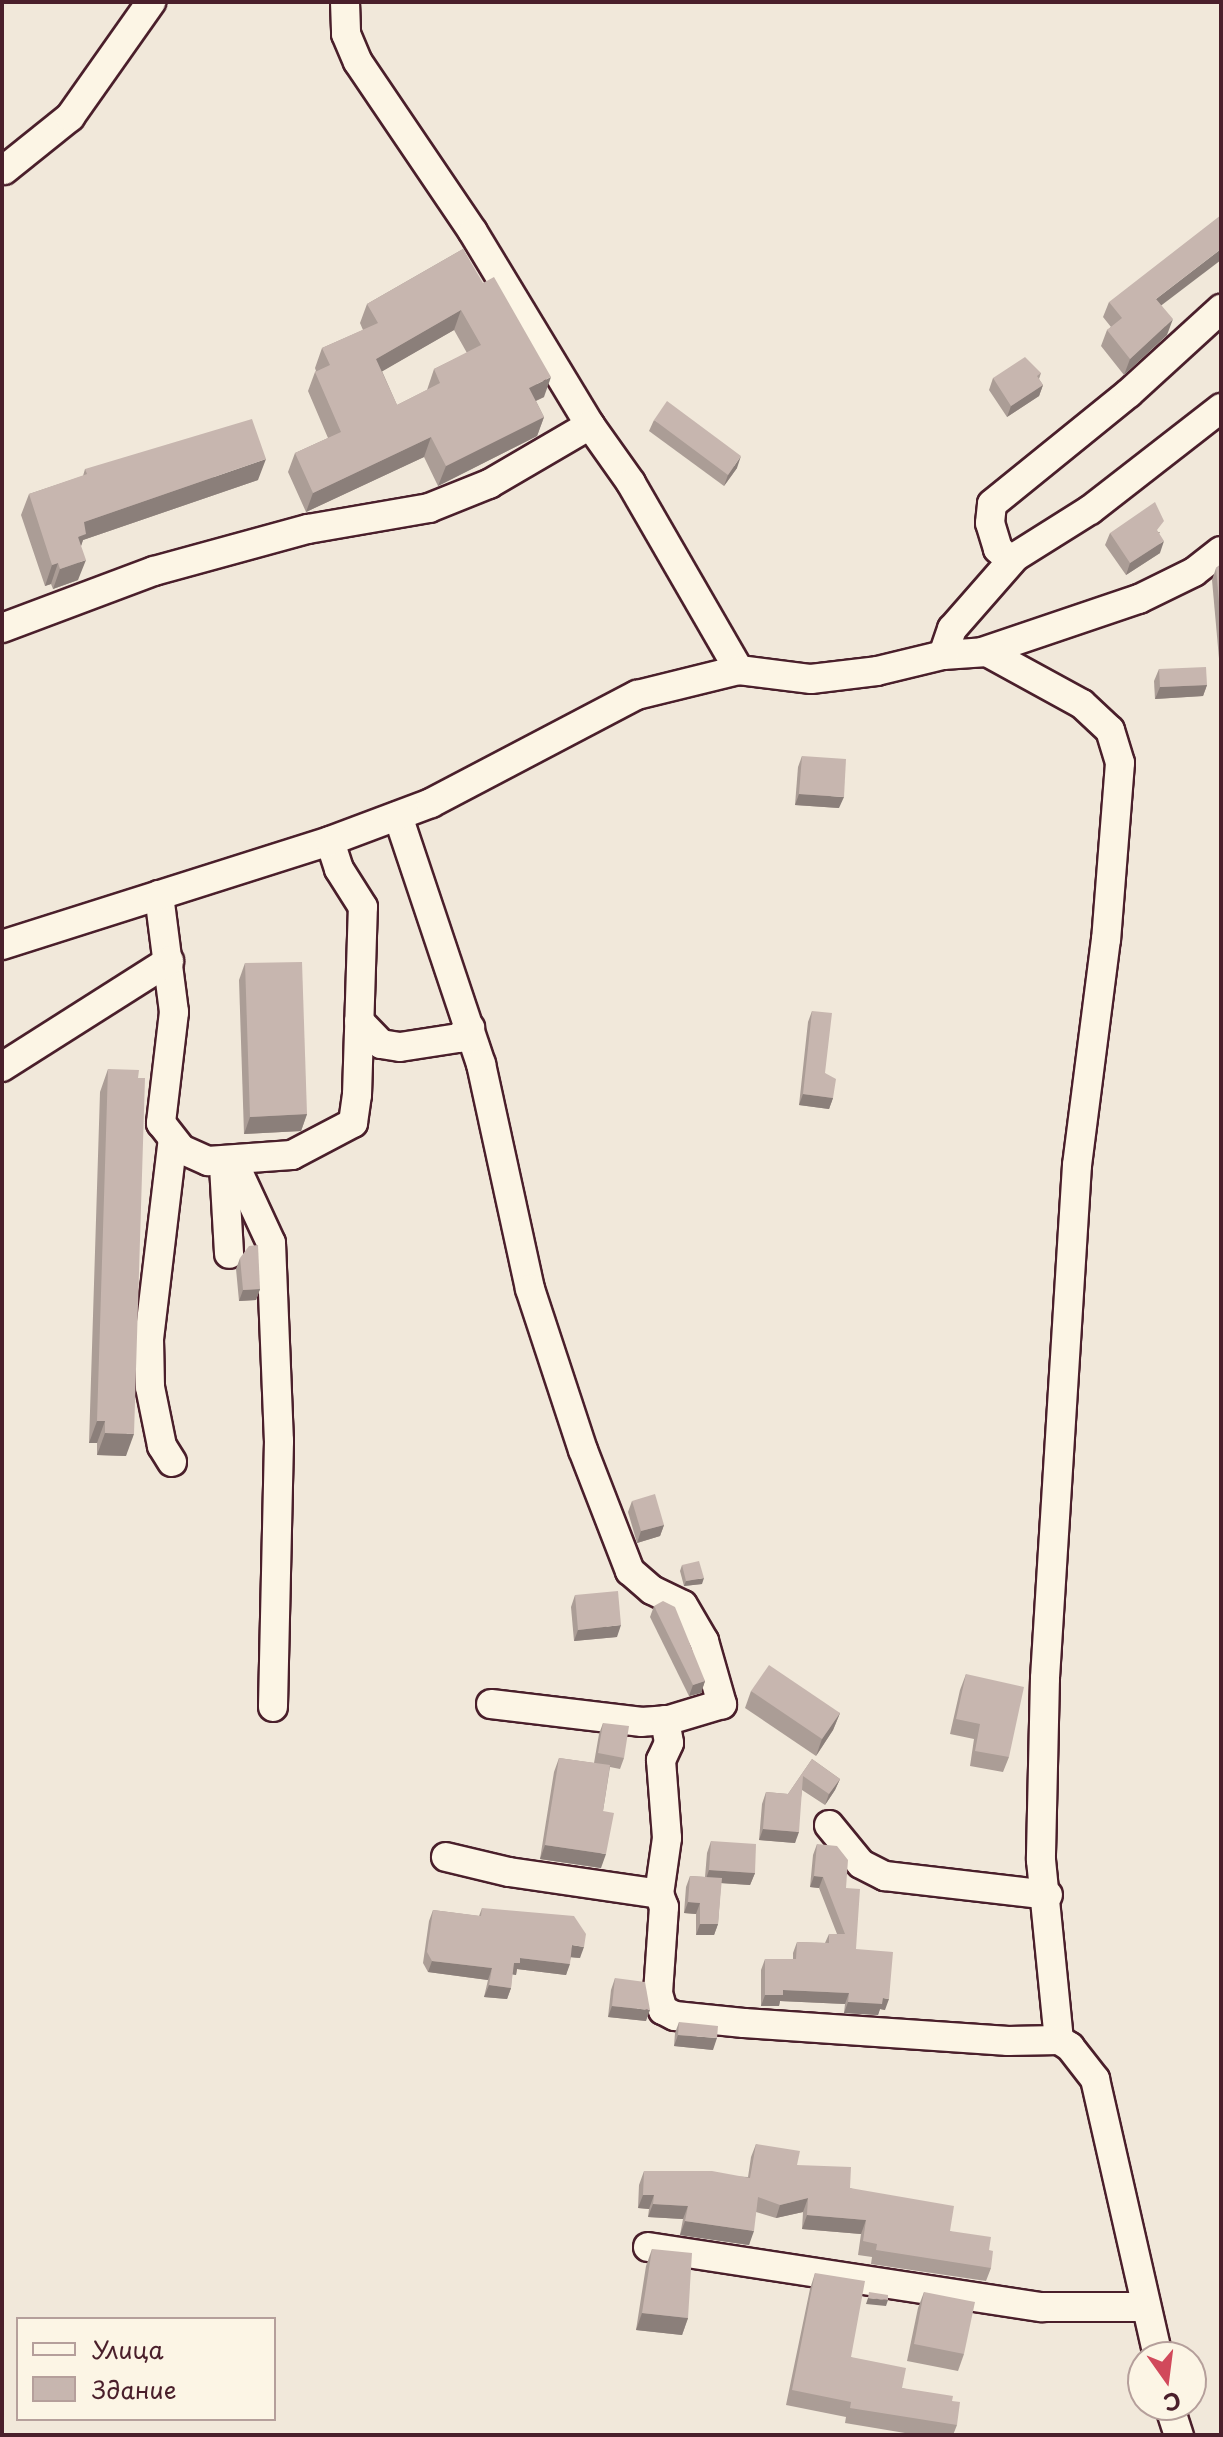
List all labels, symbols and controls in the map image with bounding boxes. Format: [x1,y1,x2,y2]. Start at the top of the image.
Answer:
legend [16,2317,276,2421]
text: Улица [92,2331,164,2367]
north arrow [1127,2341,1207,2421]
text: Здание [92,2371,177,2407]
text: С [1160,2385,1184,2421]

